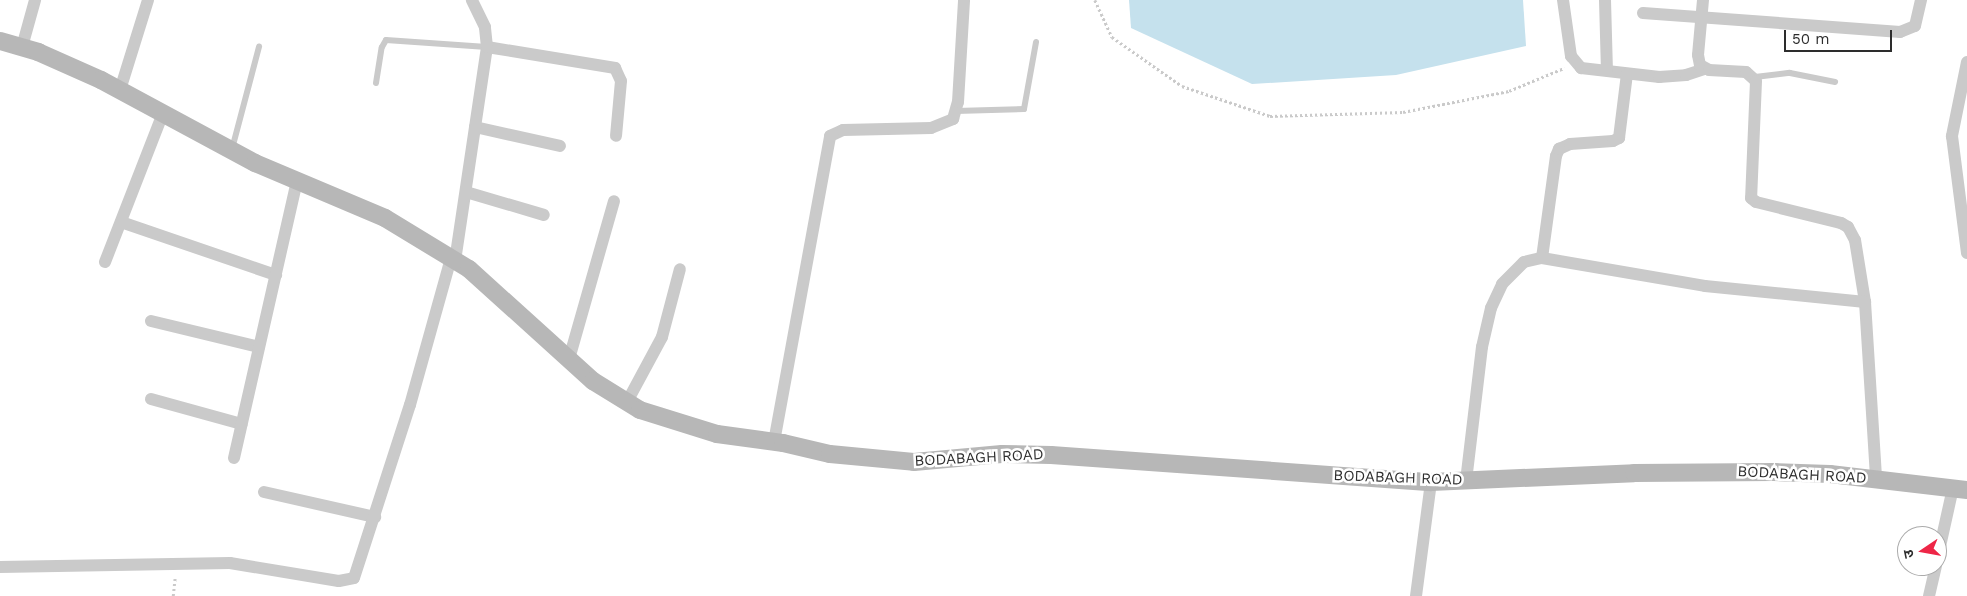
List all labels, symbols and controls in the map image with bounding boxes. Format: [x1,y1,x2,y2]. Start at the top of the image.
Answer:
scale bar [1787,20,1894,52]
text: 50 m [1792,30,1829,48]
street label: BODABAGH ROAD [914,446,1044,470]
street label: BODABAGH ROAD [1737,463,1867,487]
street label: BODABAGH ROAD [1333,467,1463,489]
north arrow [1897,526,1947,576]
text: उ [1900,548,1917,560]

